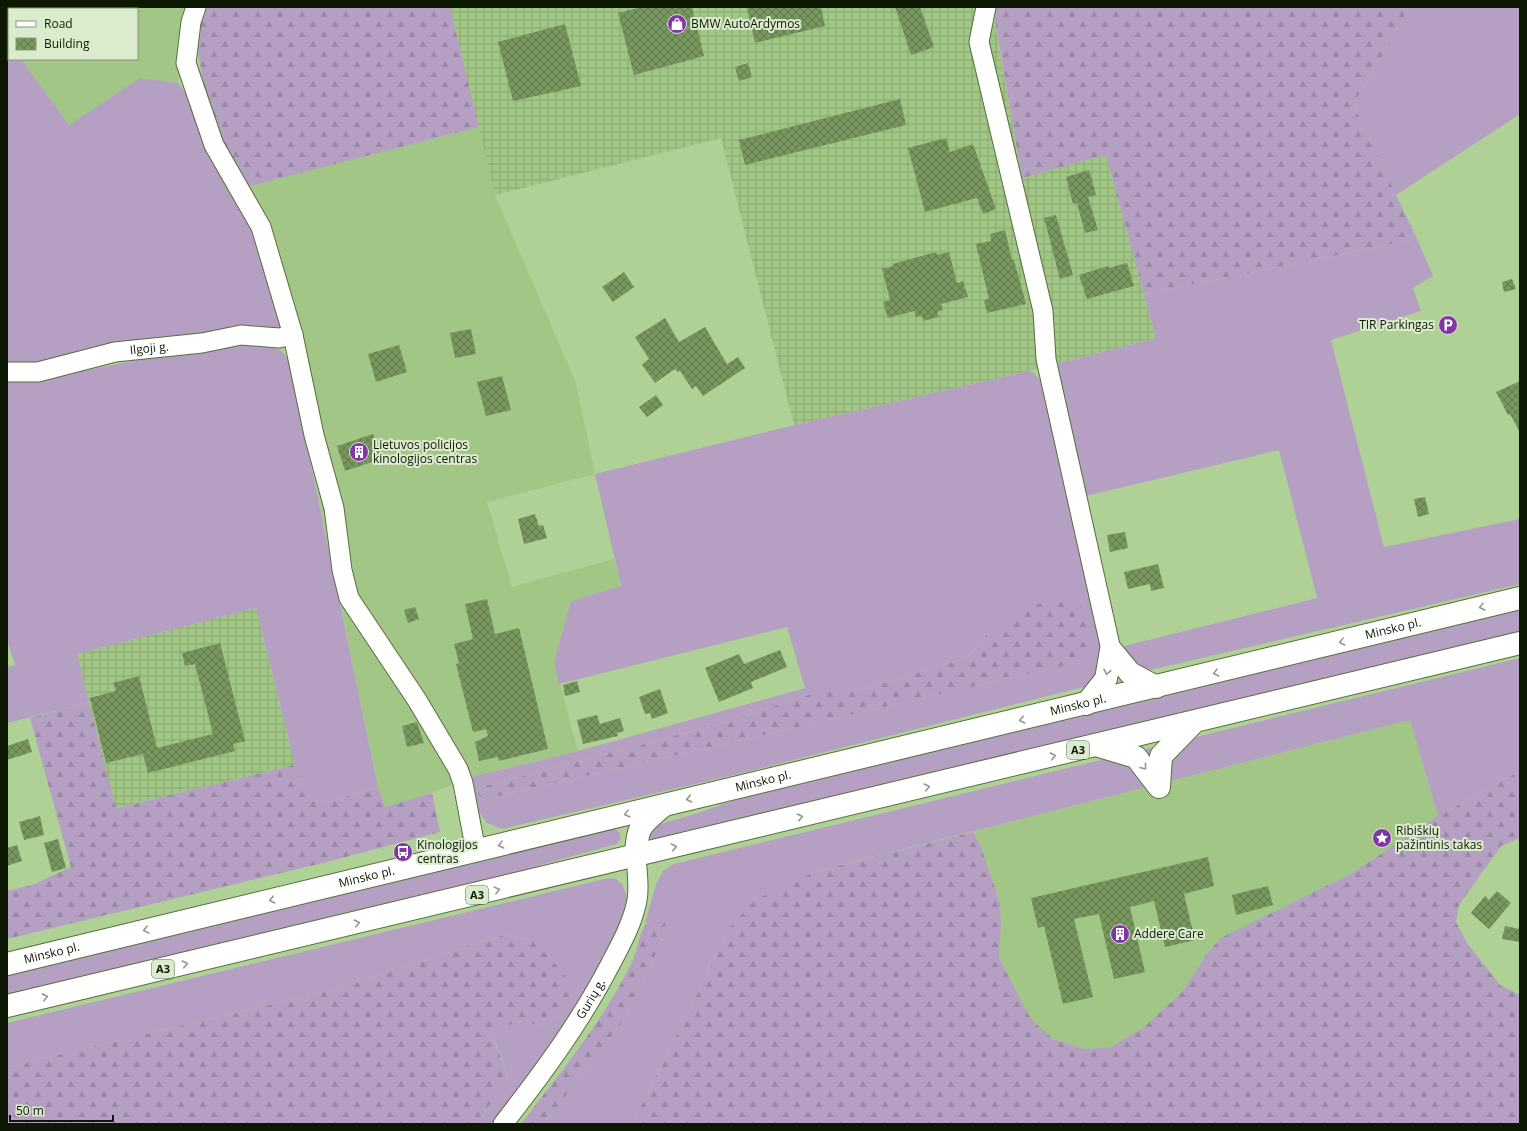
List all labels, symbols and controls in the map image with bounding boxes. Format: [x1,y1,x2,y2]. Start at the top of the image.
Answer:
legend [8,8,138,60]
shop icon: BMW AutoArdymos [666,13,688,35]
text: Road [44,15,73,32]
place label: BMW AutoArdymos [691,15,800,32]
text: Building [44,35,90,52]
parking icon: TIR Parkingas [1437,314,1459,336]
place label: TIR Parkingas [1359,316,1434,333]
street label: Ilgoji g. [129,337,169,358]
place label: Lietuvos policijos kinologijos centras [373,436,477,467]
building icon: Lietuvos policijos kinologijos centras [348,441,370,463]
one-way arrow [1479,603,1485,611]
street label: Minsko pl. [1363,613,1423,643]
one-way arrow [1339,637,1345,645]
one-way arrow [1213,668,1219,676]
one-way arrow [1103,669,1112,675]
street label: Minsko pl. [1048,689,1108,719]
one-way arrow [1018,715,1025,723]
road number: A3 [1067,741,1089,759]
one-way arrow [1050,753,1056,761]
one-way arrow [1139,763,1146,770]
street label: Minsko pl. [733,766,793,796]
one-way arrow [923,783,930,791]
one-way arrow [686,794,693,803]
one-way arrow [624,809,631,818]
one-way arrow [796,813,803,822]
place label: Ribiškių pažintinis takas [1396,822,1482,853]
place icon: Ribiškių pažintinis takas [1371,827,1393,849]
place label: Kinologijos centras [417,836,478,867]
bus stop icon: Kinologijos centras [392,841,414,863]
one-way arrow [498,841,504,849]
one-way arrow [671,844,677,852]
street label: Minsko pl. [337,862,396,891]
road number: A3 [466,886,488,904]
one-way arrow [493,886,500,895]
one-way arrow [269,896,275,904]
one-way arrow [353,920,360,928]
building icon: Addere Care [1109,923,1131,945]
place label: Addere Care [1134,925,1204,942]
one-way arrow [143,926,149,934]
street label: Minsko pl. [22,938,81,968]
road number: A3 [152,960,174,978]
one-way arrow [181,960,188,969]
street label: Gurių g. [572,975,609,1022]
one-way arrow [42,994,48,1002]
scale bar [10,1097,113,1123]
text: 50 m [16,1102,44,1119]

